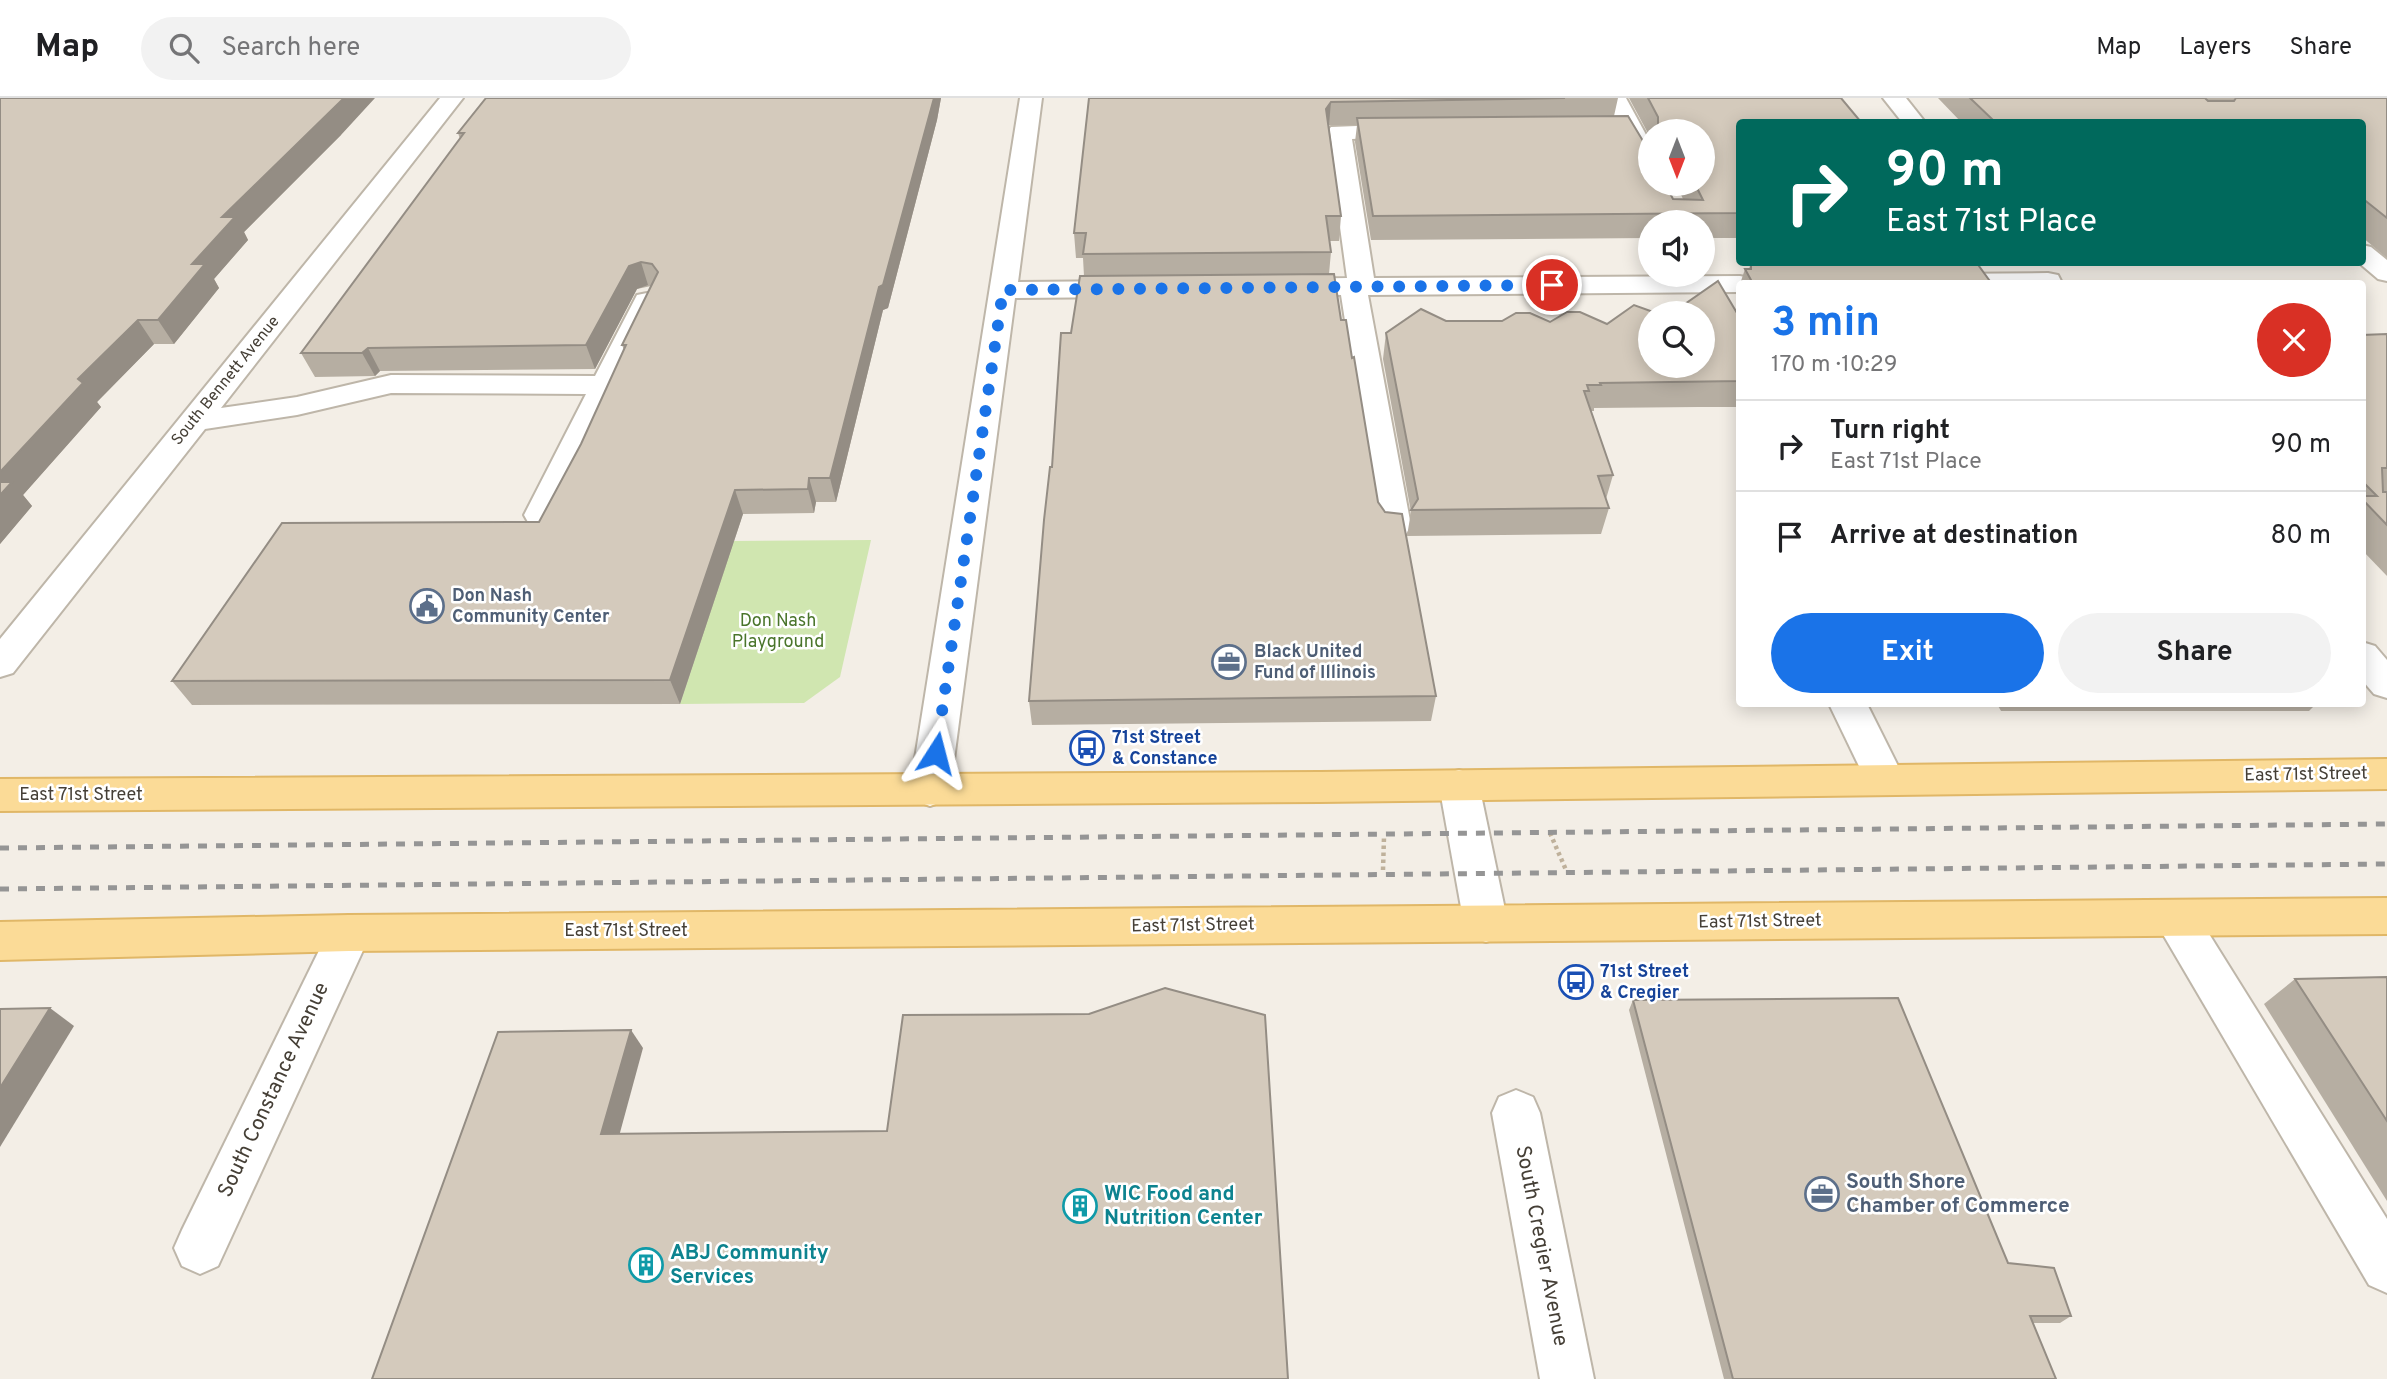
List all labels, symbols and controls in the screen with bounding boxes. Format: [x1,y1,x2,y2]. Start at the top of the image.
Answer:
search box [141,17,631,80]
text: Map [35,27,99,69]
icon: search [165,29,203,67]
text: Search here [221,32,360,65]
text: Map [2096,33,2141,63]
text: Layers [2179,33,2251,63]
text: Share [2289,33,2352,63]
north arrow [1638,119,1715,196]
map controls [1638,119,1715,378]
text: 90 m [1886,142,2004,204]
icon: right [1771,147,1862,238]
text: East 71st Place [1886,203,2097,243]
button: sound [1638,210,1715,287]
pin [1522,255,1582,315]
icon: arrive [1533,266,1571,304]
text: 3 min [1771,298,1880,351]
button: search [1638,301,1715,378]
button: close [2257,303,2331,377]
street label: South Bennett Avenue [168,312,284,450]
text: 170 m · 10:29 [1771,351,1898,380]
text: Turn right [1830,415,1950,448]
icon: right [1771,427,1809,465]
text: 90 m [2271,429,2331,462]
text: East 71st Place [1830,448,1982,477]
icon: arrive [1771,518,1809,556]
text: Arrive at destination [1830,520,2078,553]
text: 80 m [2271,520,2331,553]
place label: Don Nash Community Center [452,585,610,629]
public building icon: Don Nash Community Center [408,587,446,625]
park label: Don Nash Playground [732,610,824,654]
button: Exit [1771,613,2044,693]
button: Share [2058,613,2331,693]
place label: Black United Fund of Illinois [1254,641,1376,685]
office icon: Black United Fund of Illinois [1210,643,1248,681]
position arrow [899,716,973,790]
place label: 71st Street & Constance [1112,727,1218,771]
bus stop icon: 71st Street & Constance [1068,729,1106,767]
street label: East 71st Street [2244,762,2368,788]
street label: East 71st Street [19,784,143,807]
street label: East 71st Street [1698,909,1822,935]
street label: East 71st Street [1131,913,1255,939]
street label: East 71st Street [564,920,688,943]
place label: 71st Street & Cregier [1600,961,1689,1005]
bus stop icon: 71st Street & Cregier [1557,963,1595,1001]
street label: South Constance Avenue [212,978,336,1202]
street label: South Cregier Avenue [1508,1143,1574,1349]
place label: South Shore Chamber of Commerce [1846,1169,2070,1220]
office icon: South Shore Chamber of Commerce [1803,1175,1841,1213]
place label: WIC Food and Nutrition Center [1104,1181,1263,1232]
building icon: WIC Food and Nutrition Center [1061,1187,1099,1225]
place label: ABJ Community Services [670,1240,829,1291]
building icon: ABJ Community Services [627,1246,665,1284]

